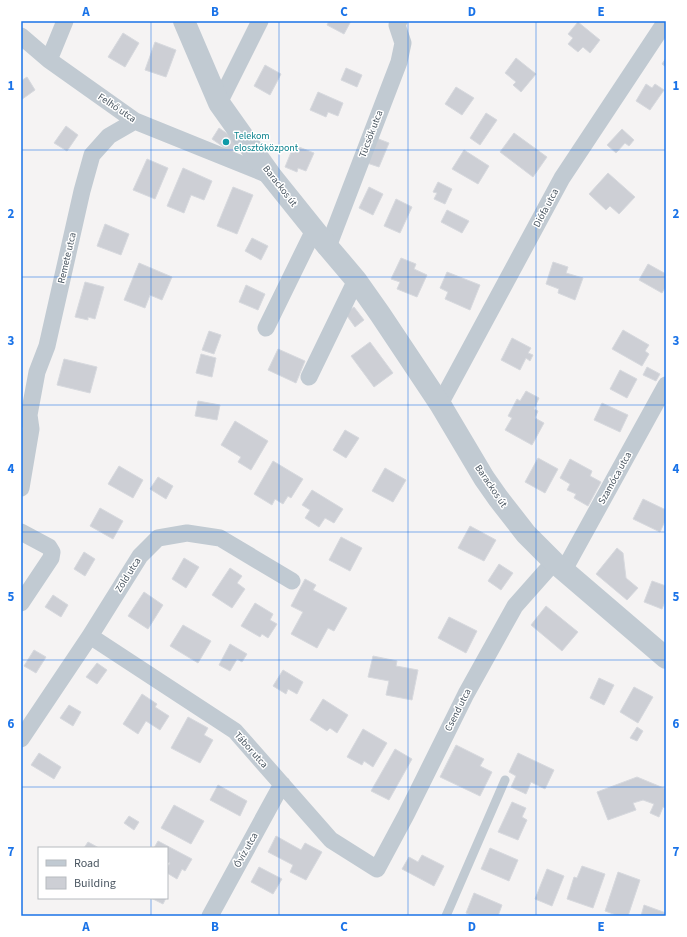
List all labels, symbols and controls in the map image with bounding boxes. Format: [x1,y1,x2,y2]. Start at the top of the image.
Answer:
text: A [81,3,90,21]
text: B [211,3,219,21]
text: C [340,3,348,21]
text: D [468,3,476,21]
text: E [597,3,605,21]
text: 1 [8,77,15,95]
text: 1 [673,77,680,95]
street label: Felhő utca [95,90,139,126]
street label: Tücsök utca [356,108,386,160]
place label: Telekom elosztóközpont [234,129,299,155]
marker: Telekom elosztóközpont [221,137,231,147]
street label: Barackos út [259,162,301,210]
street label: Diófa utca [530,186,562,230]
text: 2 [8,205,15,223]
text: 2 [673,205,680,223]
street label: Remete utca [54,231,80,285]
text: 3 [8,332,15,350]
text: 3 [673,332,680,350]
street label: Szamóca utca [595,449,635,507]
text: 4 [8,460,15,478]
text: 4 [673,460,680,478]
street label: Barackos út [472,462,511,511]
street label: Zöld utca [112,555,144,595]
text: 5 [8,588,15,606]
text: 5 [673,588,680,606]
street label: Csend utca [441,686,475,734]
text: 6 [8,715,15,733]
text: 6 [673,715,680,733]
street label: Tábor utca [231,729,271,771]
street label: Óvíz utca [231,830,261,870]
text: 7 [8,843,15,861]
text: 7 [673,843,680,861]
legend [38,847,168,899]
text: Road [74,855,100,872]
text: Building [74,875,116,892]
text: A [81,918,90,936]
text: B [211,918,219,936]
text: C [340,918,348,936]
text: D [468,918,476,936]
text: E [597,918,605,936]

